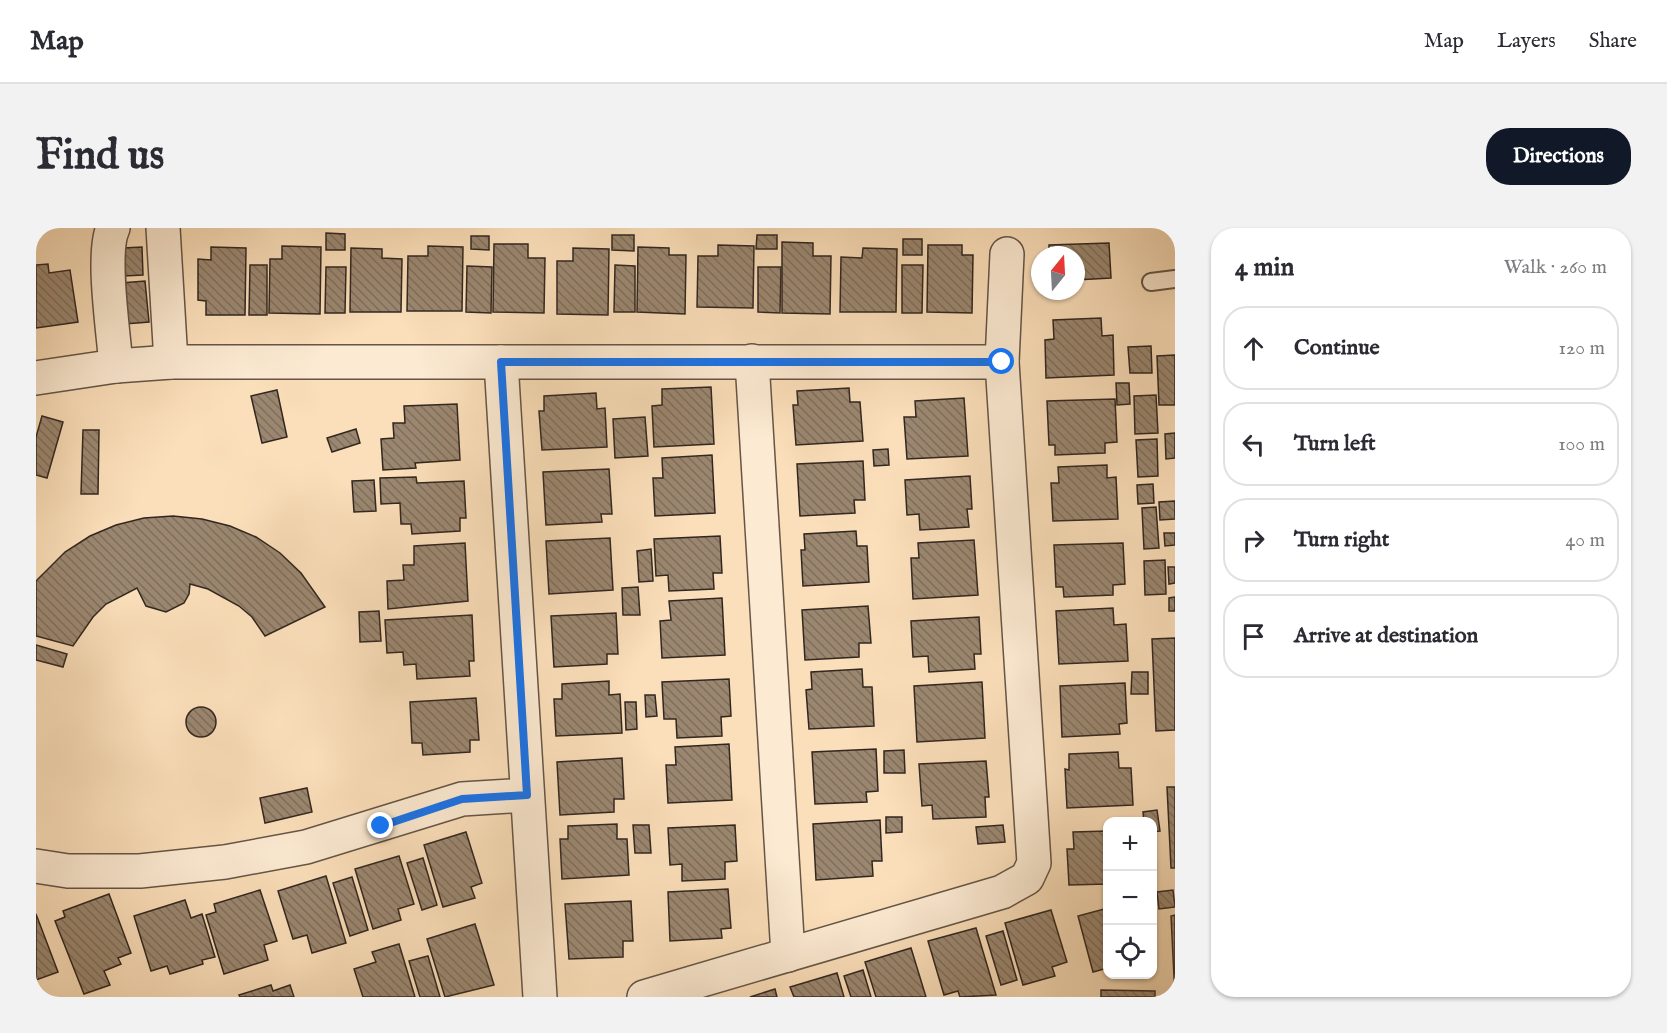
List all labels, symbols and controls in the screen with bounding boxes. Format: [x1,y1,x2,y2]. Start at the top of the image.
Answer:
text: Map [30,24,84,59]
text: Map [1424,28,1464,55]
text: Layers [1497,28,1556,55]
text: Share [1589,28,1637,55]
button: Directions [1486,128,1631,185]
text: Find us [36,130,164,183]
north arrow [1031,246,1085,300]
text: 4 min [1235,251,1294,284]
text: Walk · 260 m [1504,255,1607,280]
icon: ahead [1237,332,1270,365]
text: Continue [1294,334,1380,362]
text: 120 m [1559,336,1605,361]
route start [988,348,1014,374]
icon: left [1237,428,1270,461]
text: Turn left [1294,430,1376,458]
text: 100 m [1558,432,1605,457]
icon: right [1237,524,1270,557]
text: Turn right [1294,526,1389,554]
text: 40 m [1566,528,1605,553]
icon: arrive [1237,620,1270,653]
text: Arrive at destination [1294,622,1478,650]
route end [367,812,393,838]
map controls [1103,817,1157,979]
button: + [1103,817,1157,871]
button: − [1103,871,1157,925]
button: locate [1103,925,1157,979]

